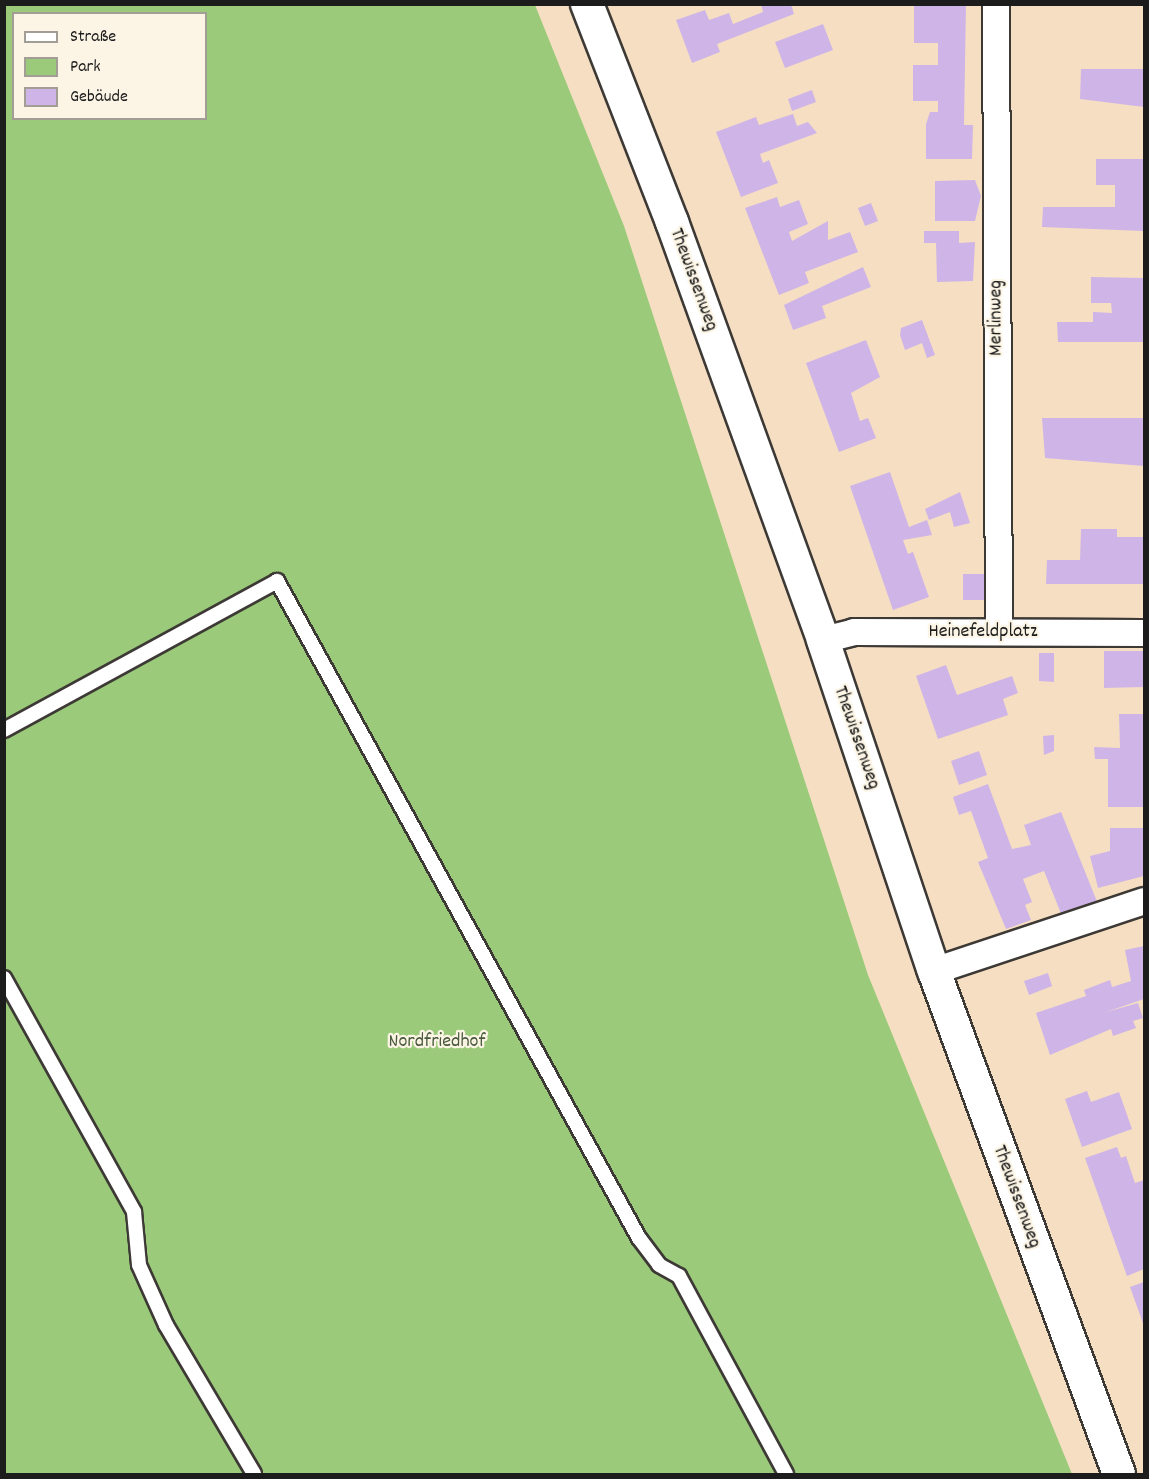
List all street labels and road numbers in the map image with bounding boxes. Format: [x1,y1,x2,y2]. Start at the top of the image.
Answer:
street label: Thewissenweg [663,225,723,335]
street label: Merlinweg [985,280,1009,356]
street label: Heinefeldplatz [928,620,1038,644]
street label: Thewissenweg [827,683,885,793]
street label: Thewissenweg [986,1142,1046,1252]

